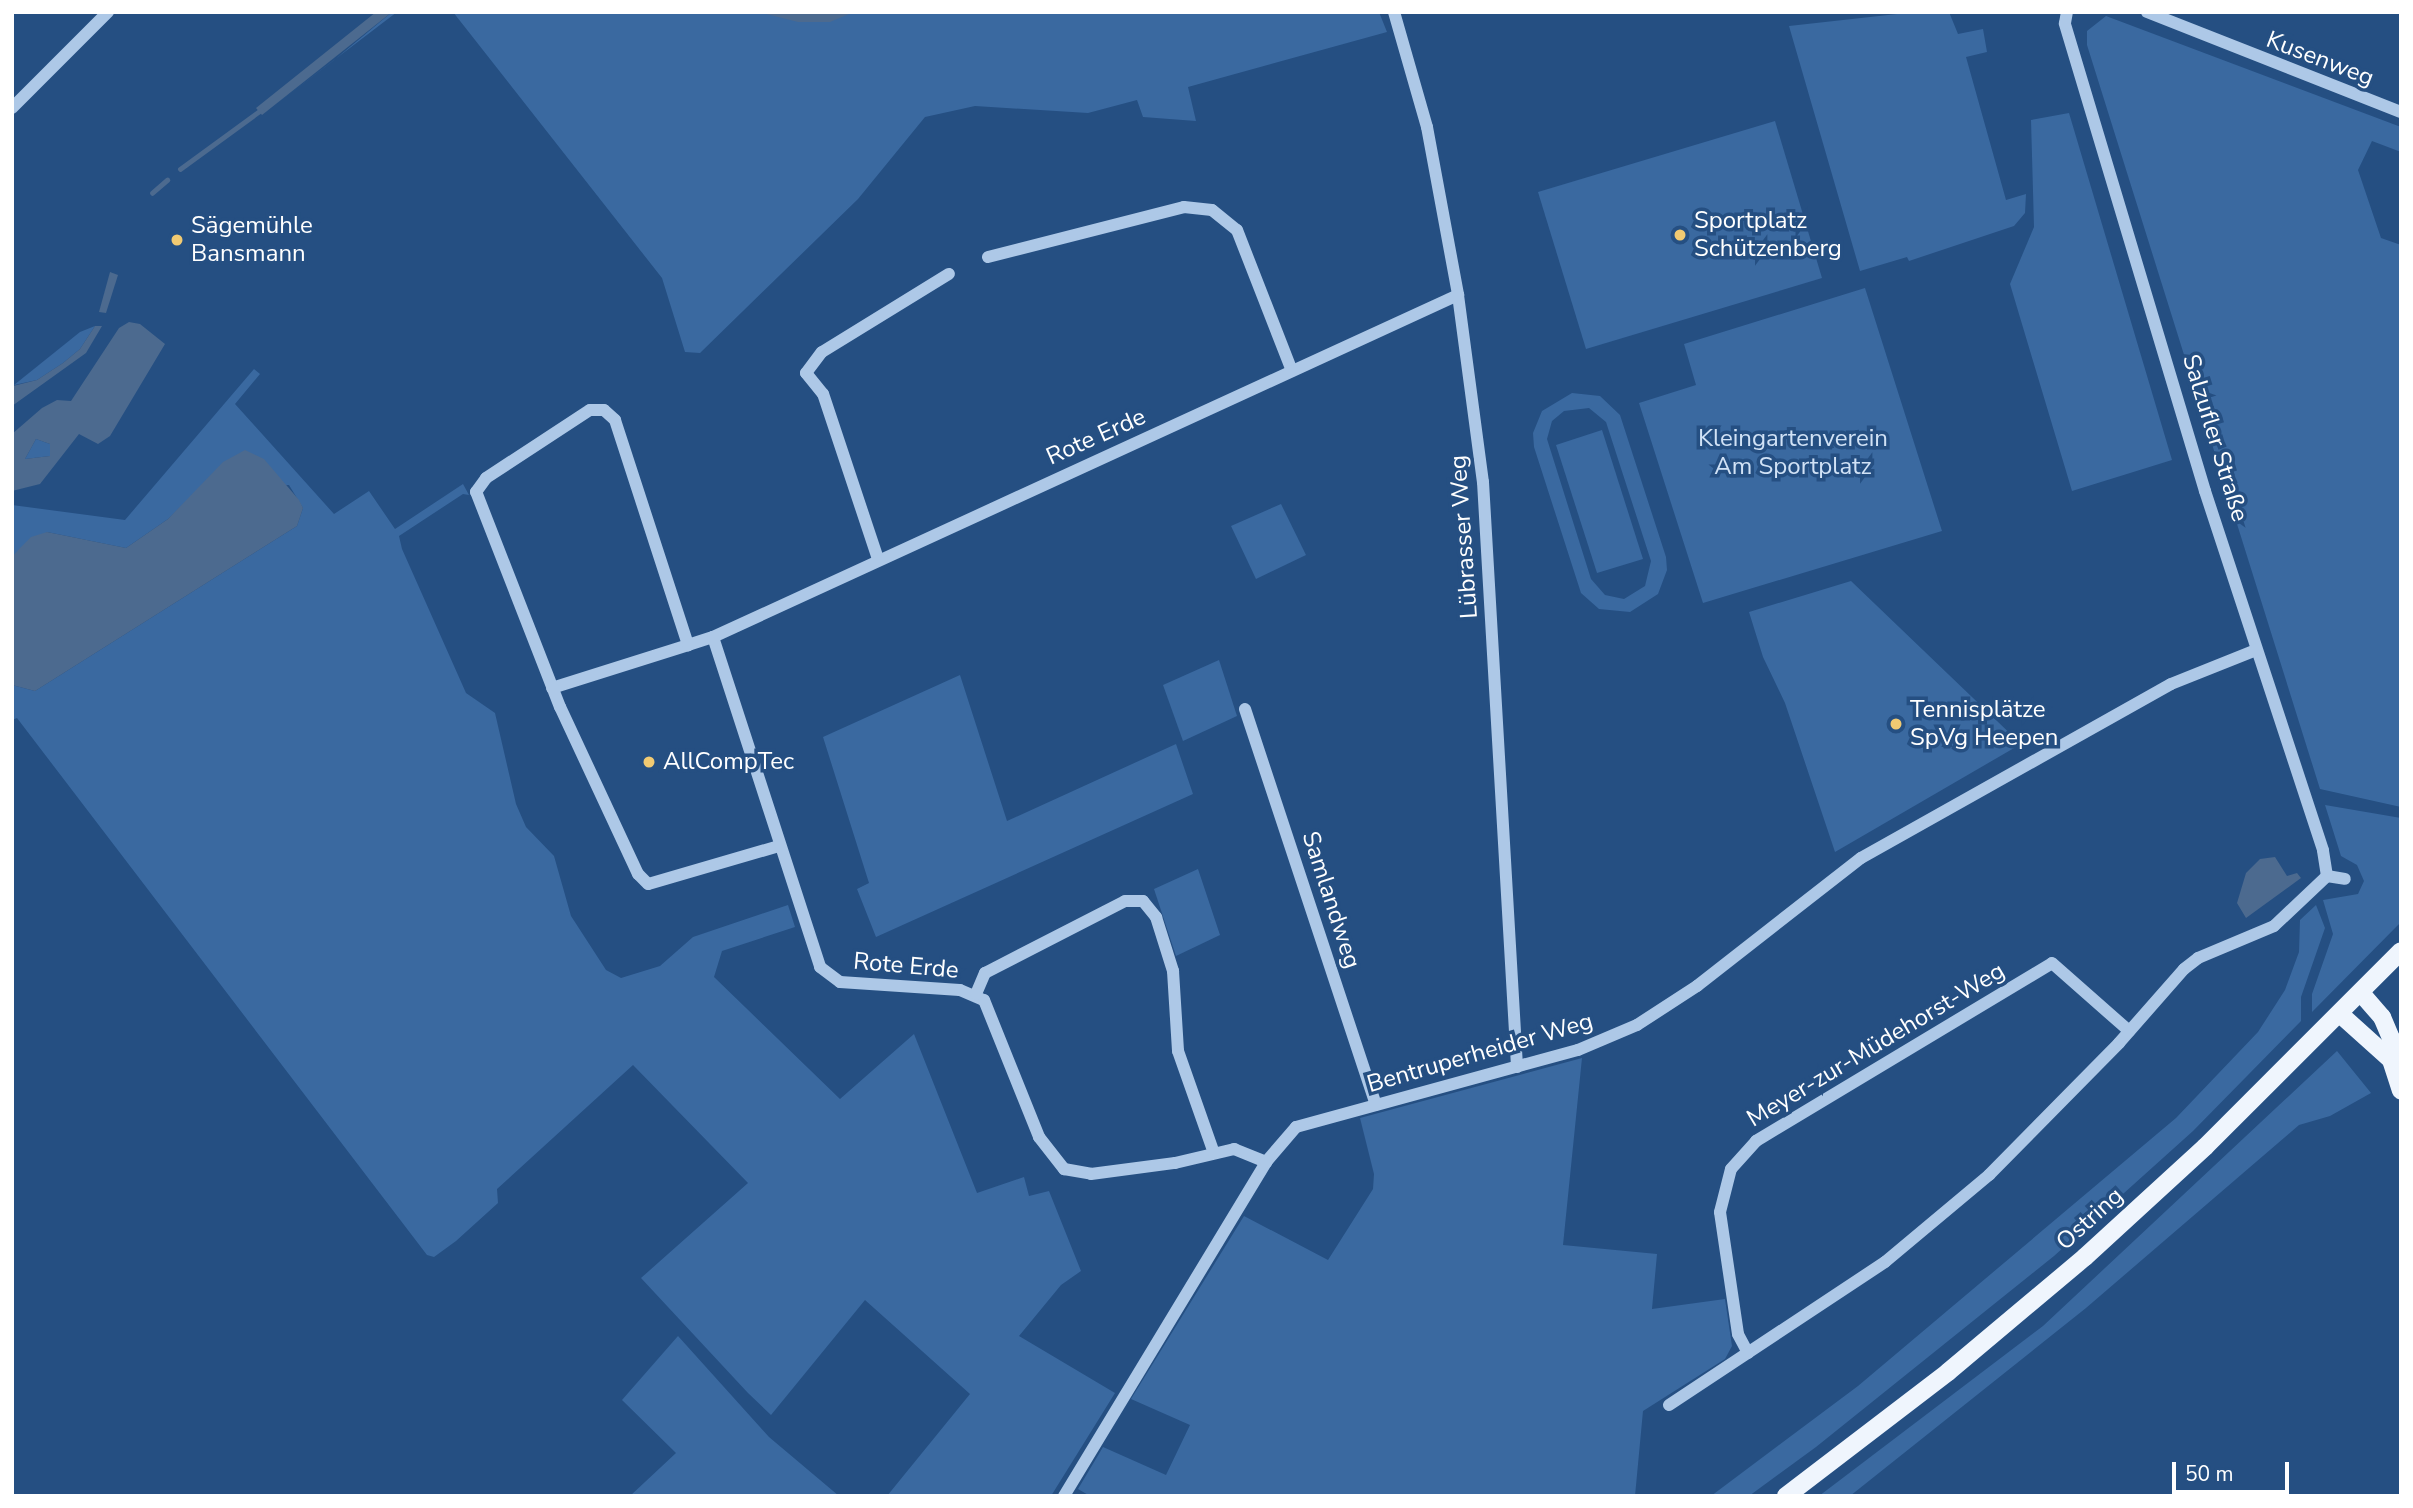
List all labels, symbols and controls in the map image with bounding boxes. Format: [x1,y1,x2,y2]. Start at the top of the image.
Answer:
street label: Kusenweg [2262,25,2378,93]
place label: Sportplatz Schützenberg [1694,207,1842,263]
place label: Sägemühle Bansmann [191,212,313,268]
marker: Sportplatz Schützenberg [1672,227,1688,243]
marker: Sägemühle Bansmann [169,232,185,248]
street label: Salzufler Straße [2176,351,2254,525]
street label: Rote Erde [1042,402,1150,472]
park label: Kleingartenverein Am Sportplatz [1698,425,1888,481]
street label: Lübrasser Weg [1444,454,1484,620]
place label: Tennisplätze SpVg Heepen [1910,696,2058,752]
marker: Tennisplätze SpVg Heepen [1888,716,1904,732]
place label: AllCompTec [663,748,794,776]
marker: AllCompTec [641,754,657,770]
street label: Samlandweg [1295,828,1367,972]
street label: Rote Erde [852,947,960,985]
street label: Meyer-zur-Müdehorst-Weg [1742,957,2010,1133]
street label: Bentruperheider Weg [1364,1007,1596,1099]
street label: Ostring [2051,1182,2129,1256]
scale bar [2175,1448,2292,1492]
text: 50 m [2185,1460,2234,1488]

